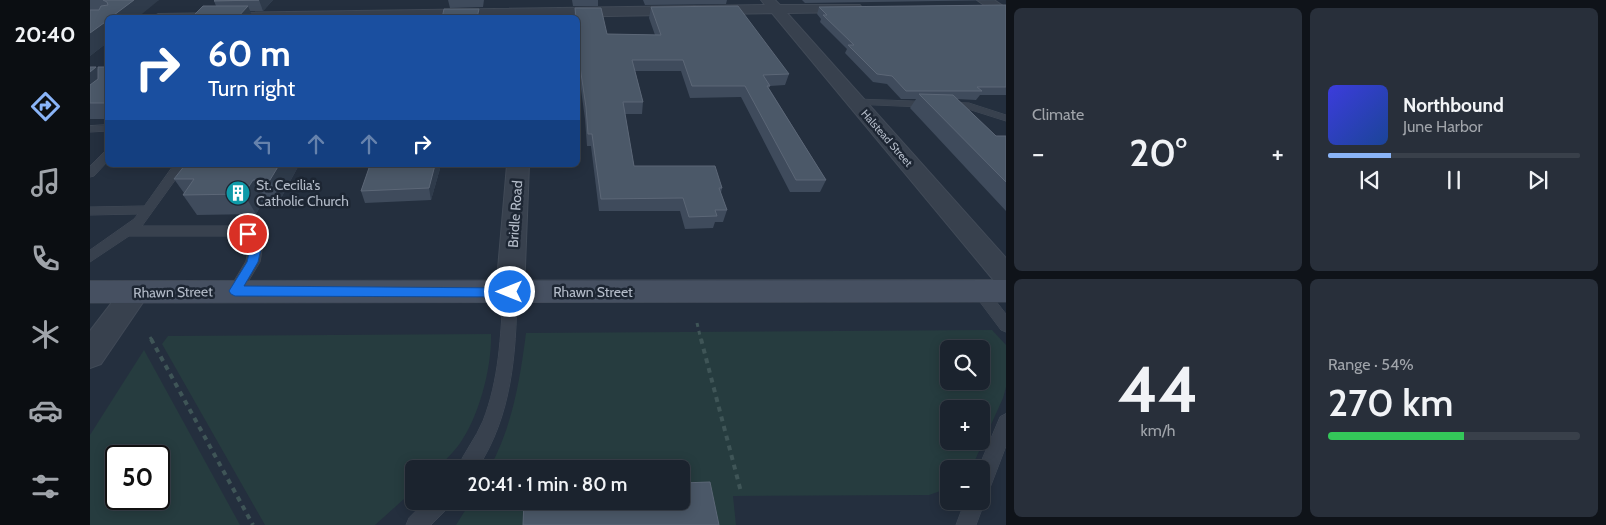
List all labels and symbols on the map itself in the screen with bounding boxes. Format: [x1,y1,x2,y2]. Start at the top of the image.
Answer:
street label: Halstead Street [858,106,916,170]
place label: St. Cecilia's Catholic Church [256,176,349,210]
building icon: St. Cecilia's Catholic Church [225,180,251,206]
street label: Bridle Road [504,180,526,248]
pin [227,213,269,255]
position arrow [483,265,535,317]
street label: Rhawn Street [133,282,213,302]
street label: Rhawn Street [553,283,633,301]
speed limit sign: 50 [105,445,170,510]

